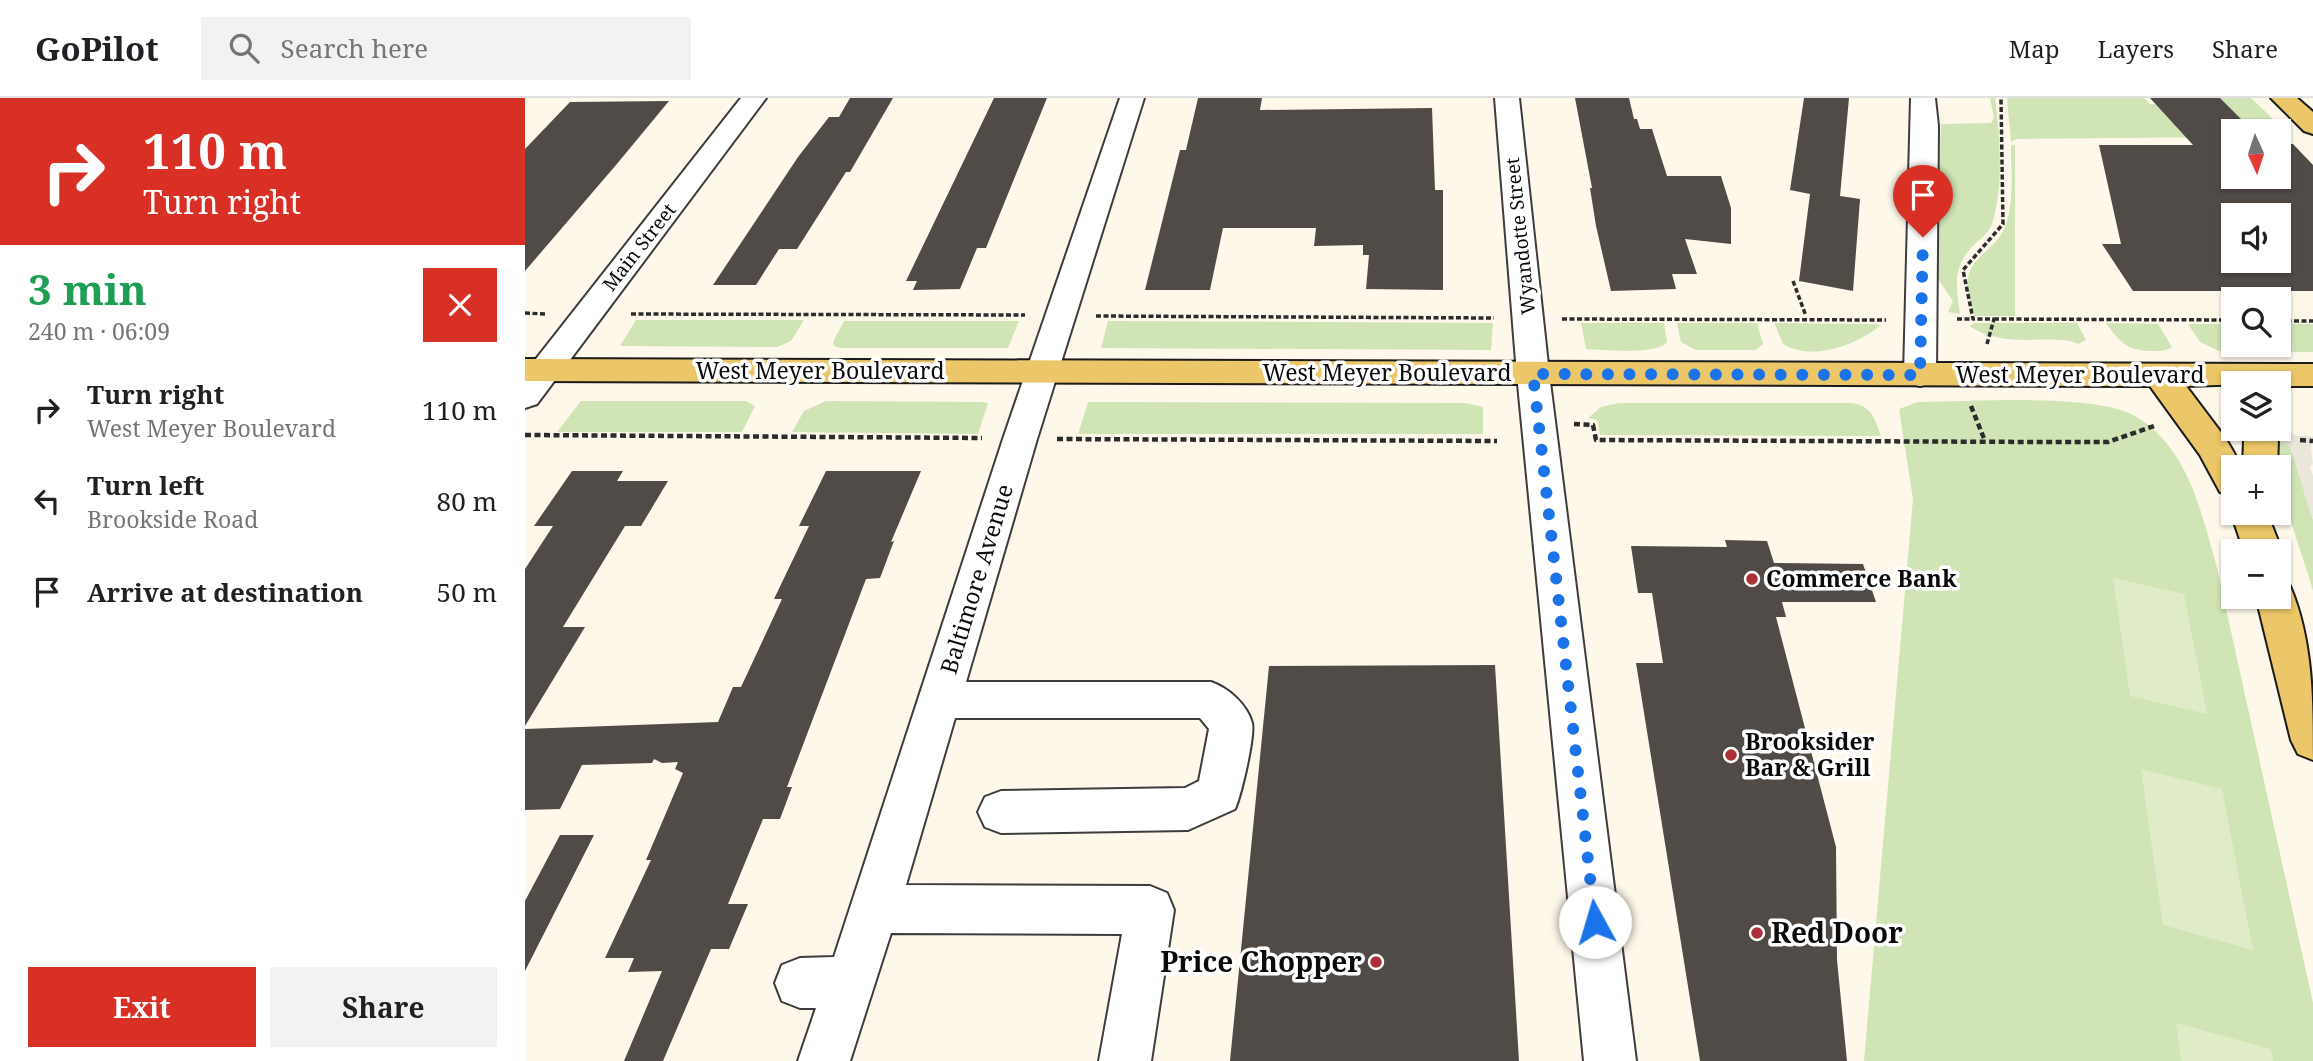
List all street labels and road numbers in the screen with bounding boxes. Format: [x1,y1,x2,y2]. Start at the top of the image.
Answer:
street label: Wyandotte Street [1499,156,1541,316]
street label: Main Street [596,197,682,296]
street label: West Meyer Boulevard [695,354,945,386]
street label: West Meyer Boulevard [1262,356,1512,388]
street label: West Meyer Boulevard [1955,358,2205,390]
street label: Baltimore Avenue [932,480,1020,678]

